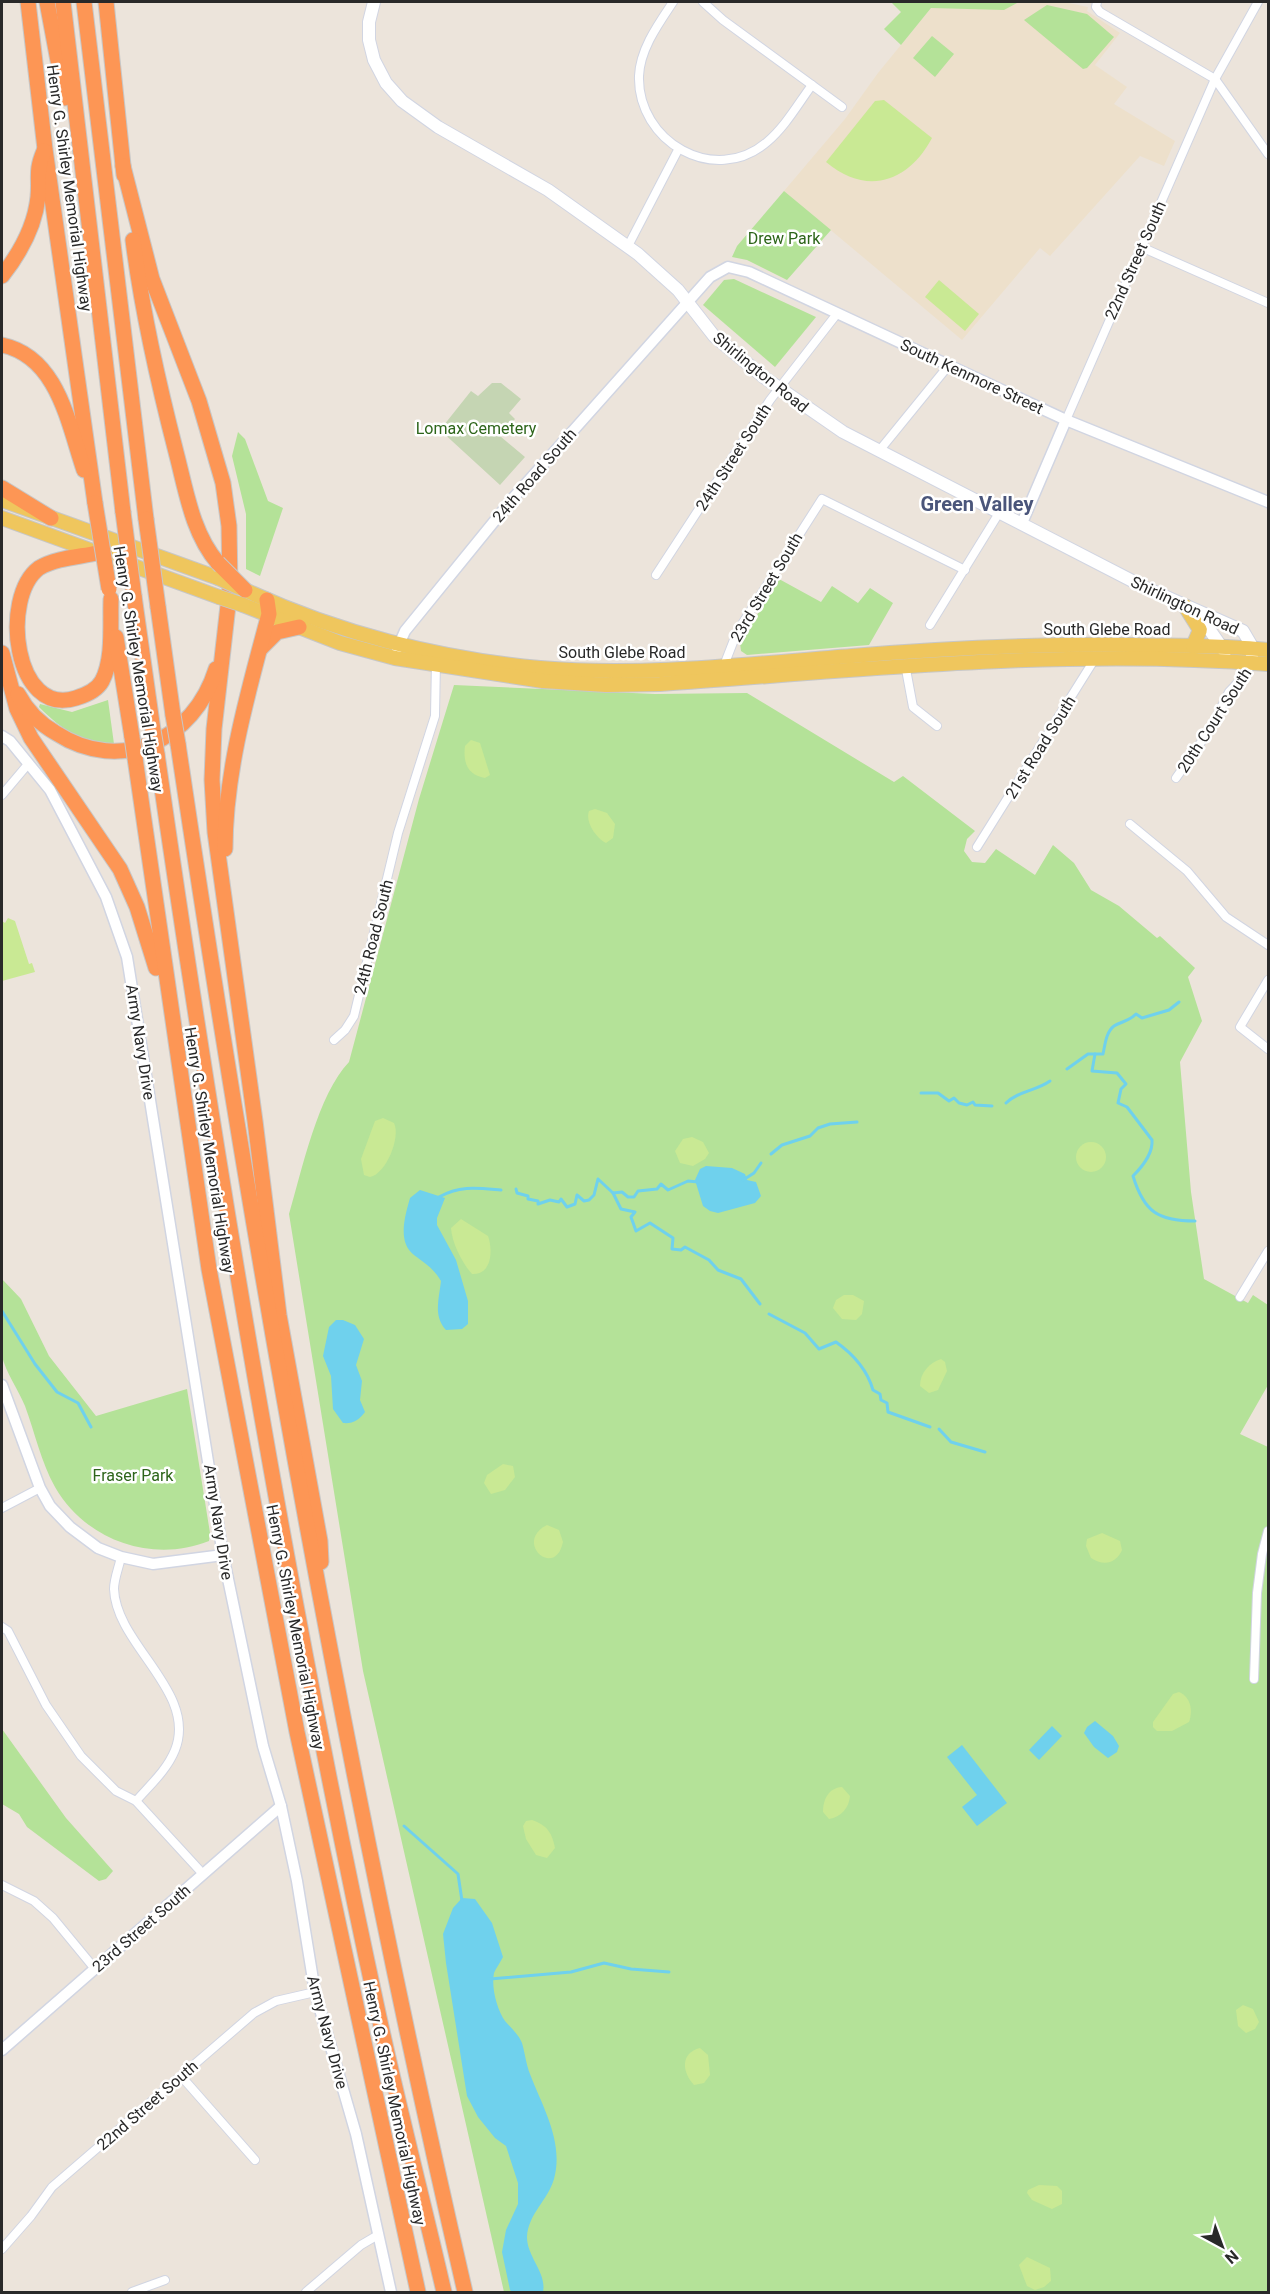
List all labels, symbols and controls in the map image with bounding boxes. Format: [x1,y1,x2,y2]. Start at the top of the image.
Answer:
street label: Henry G. Shirley Memorial Highway [43,63,96,313]
street label: 22nd Street South [1101,198,1170,322]
park label: Drew Park [748,229,821,248]
street label: Shirlington Road [709,328,812,417]
street label: South Kenmore Street [897,335,1046,418]
street label: 24th Street South [692,400,775,514]
park label: Lomax Cemetery [416,419,537,438]
street label: 24th Road South [488,425,580,526]
district label: Green Valley [920,492,1035,516]
street label: 23rd Street South [726,529,806,645]
street label: Henry G. Shirley Memorial Highway [110,545,167,794]
street label: Shirlington Road [1128,572,1242,639]
street label: South Glebe Road [1044,620,1170,639]
street label: South Glebe Road [559,643,685,662]
street label: 20th Court South [1174,664,1255,776]
street label: 21st Road South [1001,692,1080,802]
street label: 24th Road South [350,877,397,997]
street label: Army Navy Drive [122,983,159,1101]
street label: Henry G. Shirley Memorial Highway [181,1026,238,1275]
street label: Army Navy Drive [200,1463,237,1581]
park label: Fraser Park [93,1466,174,1485]
street label: Henry G. Shirley Memorial Highway [262,1503,329,1752]
street label: 23rd Street South [88,1881,194,1976]
street label: Army Navy Drive [303,1973,352,2091]
street label: Henry G. Shirley Memorial Highway [359,1979,430,2227]
street label: 22nd Street South [93,2056,202,2154]
north arrow [1192,2216,1252,2276]
text: N [1221,2246,1242,2268]

